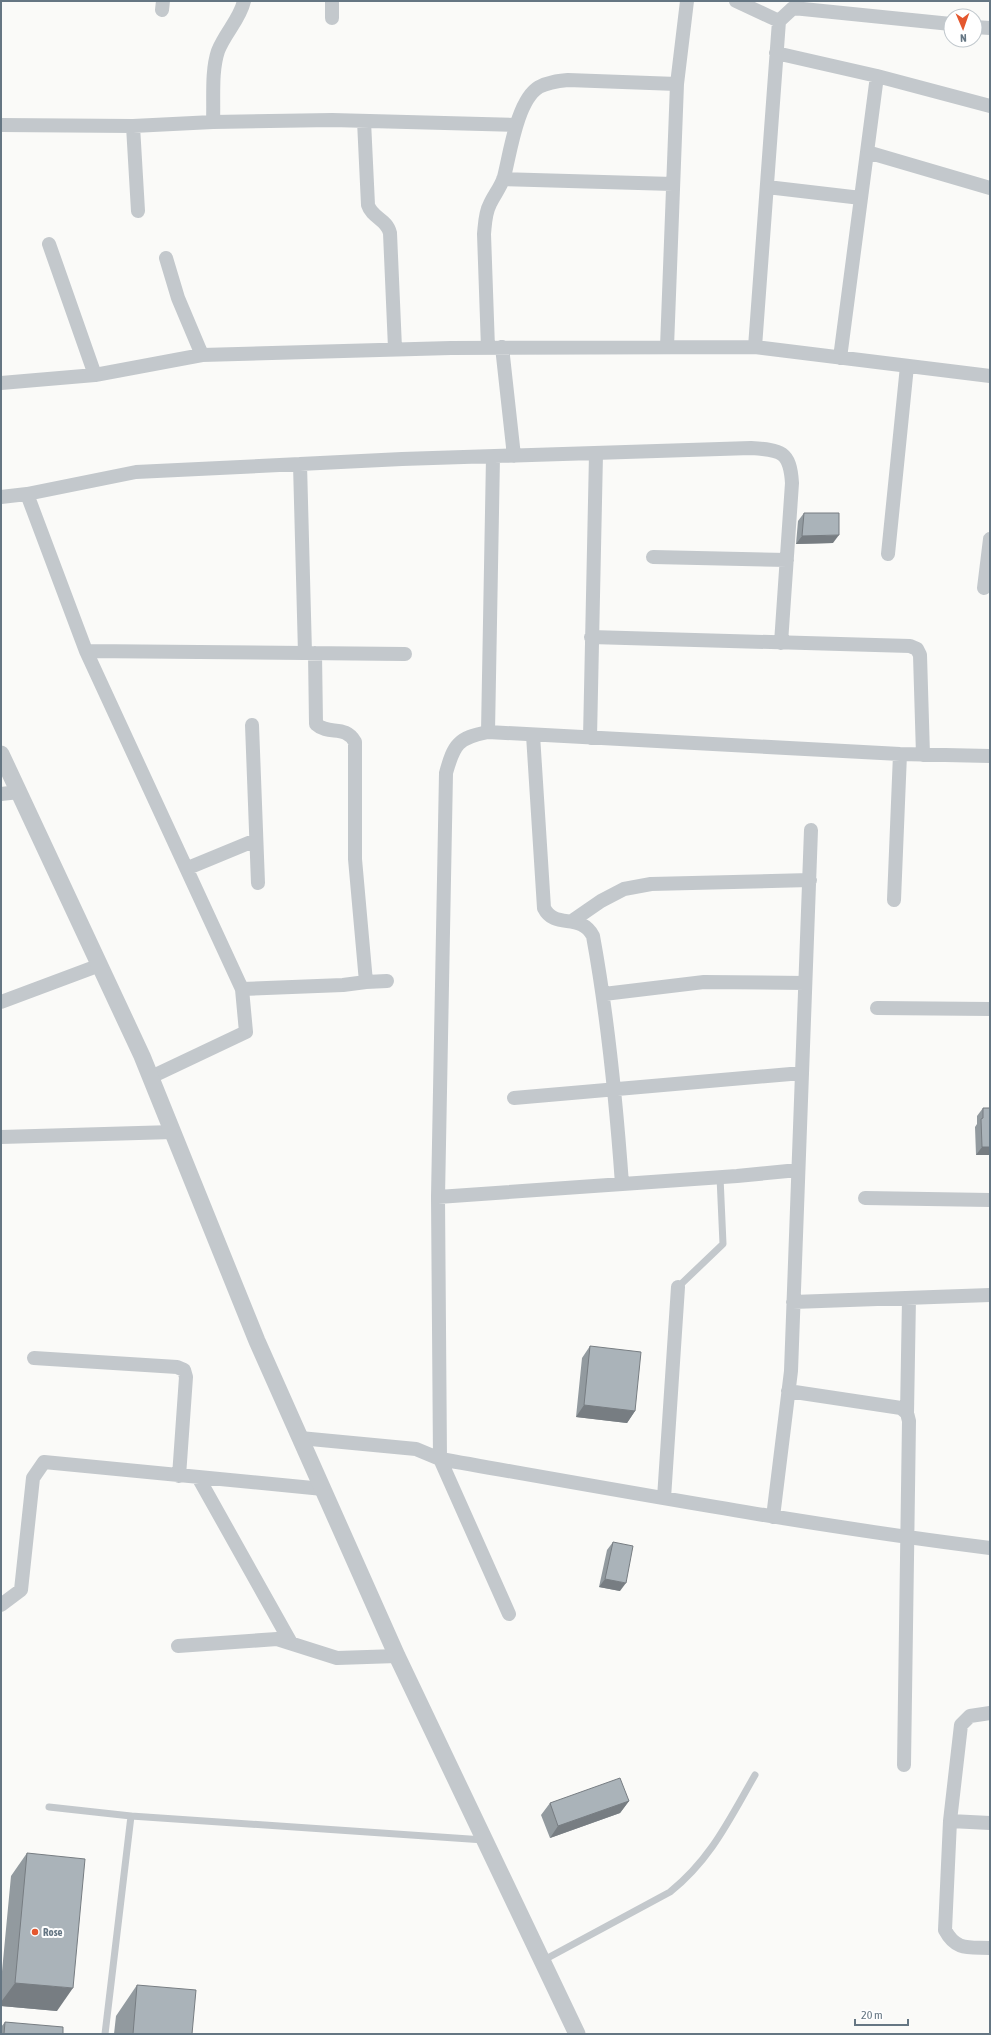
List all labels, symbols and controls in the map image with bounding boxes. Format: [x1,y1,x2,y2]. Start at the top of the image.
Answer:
north arrow [943,8,983,48]
text: N [960,32,967,44]
place label: Rose [43,1926,63,1938]
marker: Rose [30,1927,40,1937]
scale bar [855,2001,908,2027]
text: 20 m [861,2008,883,2022]

